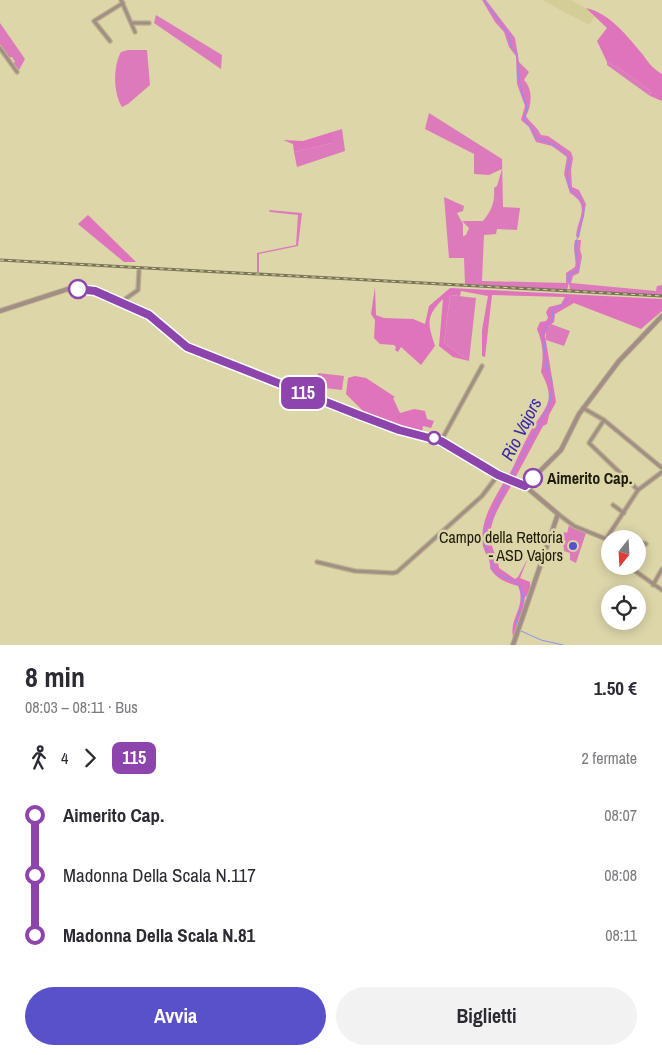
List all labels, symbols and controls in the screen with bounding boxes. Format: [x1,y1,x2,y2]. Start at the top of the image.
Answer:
unlabelled marker [68,279,88,299]
line badge: 115 [274,377,332,409]
text: 115 [291,380,315,405]
water label: Rio Vajors [495,393,547,465]
unlabelled marker [427,431,441,445]
place label: Aimerito Cap. [547,467,632,489]
marker: Aimerito Cap. [523,468,543,488]
place label: Campo della Rettoria - ASD Vajors [439,526,564,566]
north arrow [601,530,646,575]
map controls [601,530,646,630]
marker: Campo della Rettoria - ASD Vajors [567,540,579,552]
button: locate [601,585,646,630]
text: 8 min [25,658,85,696]
text: 1.50 € [594,675,637,701]
text: 08:03 – 08:11 · Bus [25,696,138,718]
icon: walk [25,744,53,772]
icon: forward [76,744,104,772]
text: 115 [122,745,146,770]
text: 4 [61,747,68,769]
text: 2 fermate [582,747,637,769]
text: Aimerito Cap. [63,802,164,828]
text: 08:07 [604,804,637,826]
text: Madonna Della Scala N.117 [63,862,256,888]
text: 08:08 [604,864,637,886]
text: Madonna Della Scala N.81 [63,922,255,948]
text: 08:11 [605,924,637,946]
button: Avvia [25,987,326,1045]
button: Biglietti [336,987,637,1045]

